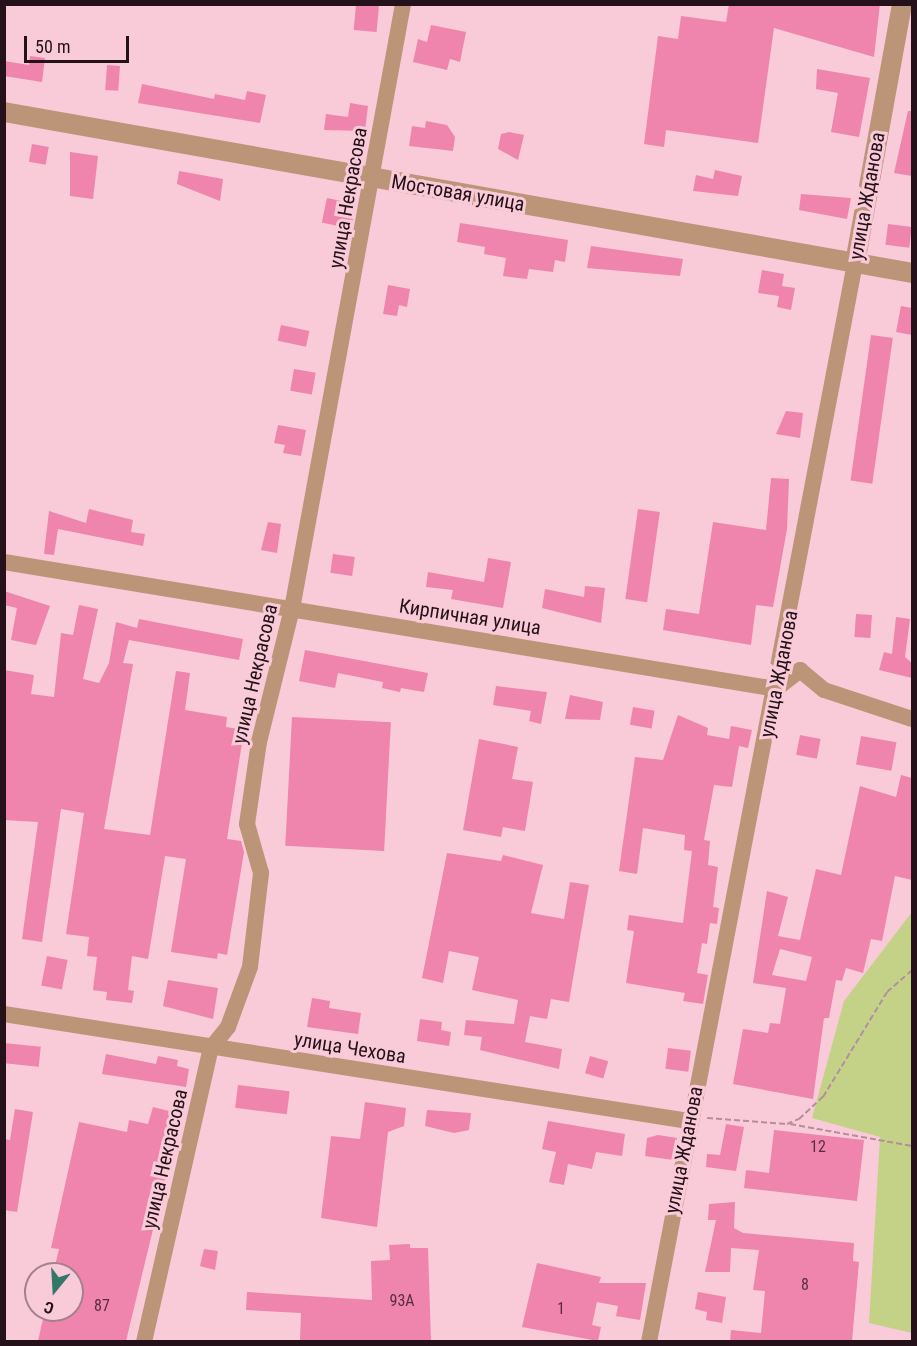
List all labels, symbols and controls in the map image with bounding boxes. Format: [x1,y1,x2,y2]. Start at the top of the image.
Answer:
scale bar [27,24,132,62]
text: 50 m [35,36,70,57]
street label: улица Некрасова [324,126,372,270]
street label: улица Жданова [844,130,890,262]
street label: Мостовая улица [390,169,526,217]
street label: Кирпичная улица [397,594,543,640]
street label: улица Некрасова [227,602,283,746]
street label: улица Жданова [755,608,803,740]
street label: улица Чехова [292,1027,408,1069]
street label: улица Жданова [660,1084,708,1216]
street label: улица Некрасова [137,1087,193,1231]
house number: 12 [810,1137,826,1157]
north arrow [24,1262,84,1322]
house number: 8 [801,1275,809,1295]
house number: 93А [389,1291,415,1311]
house number: 87 [94,1296,110,1316]
text: С [42,1297,56,1318]
house number: 1 [557,1299,565,1319]

